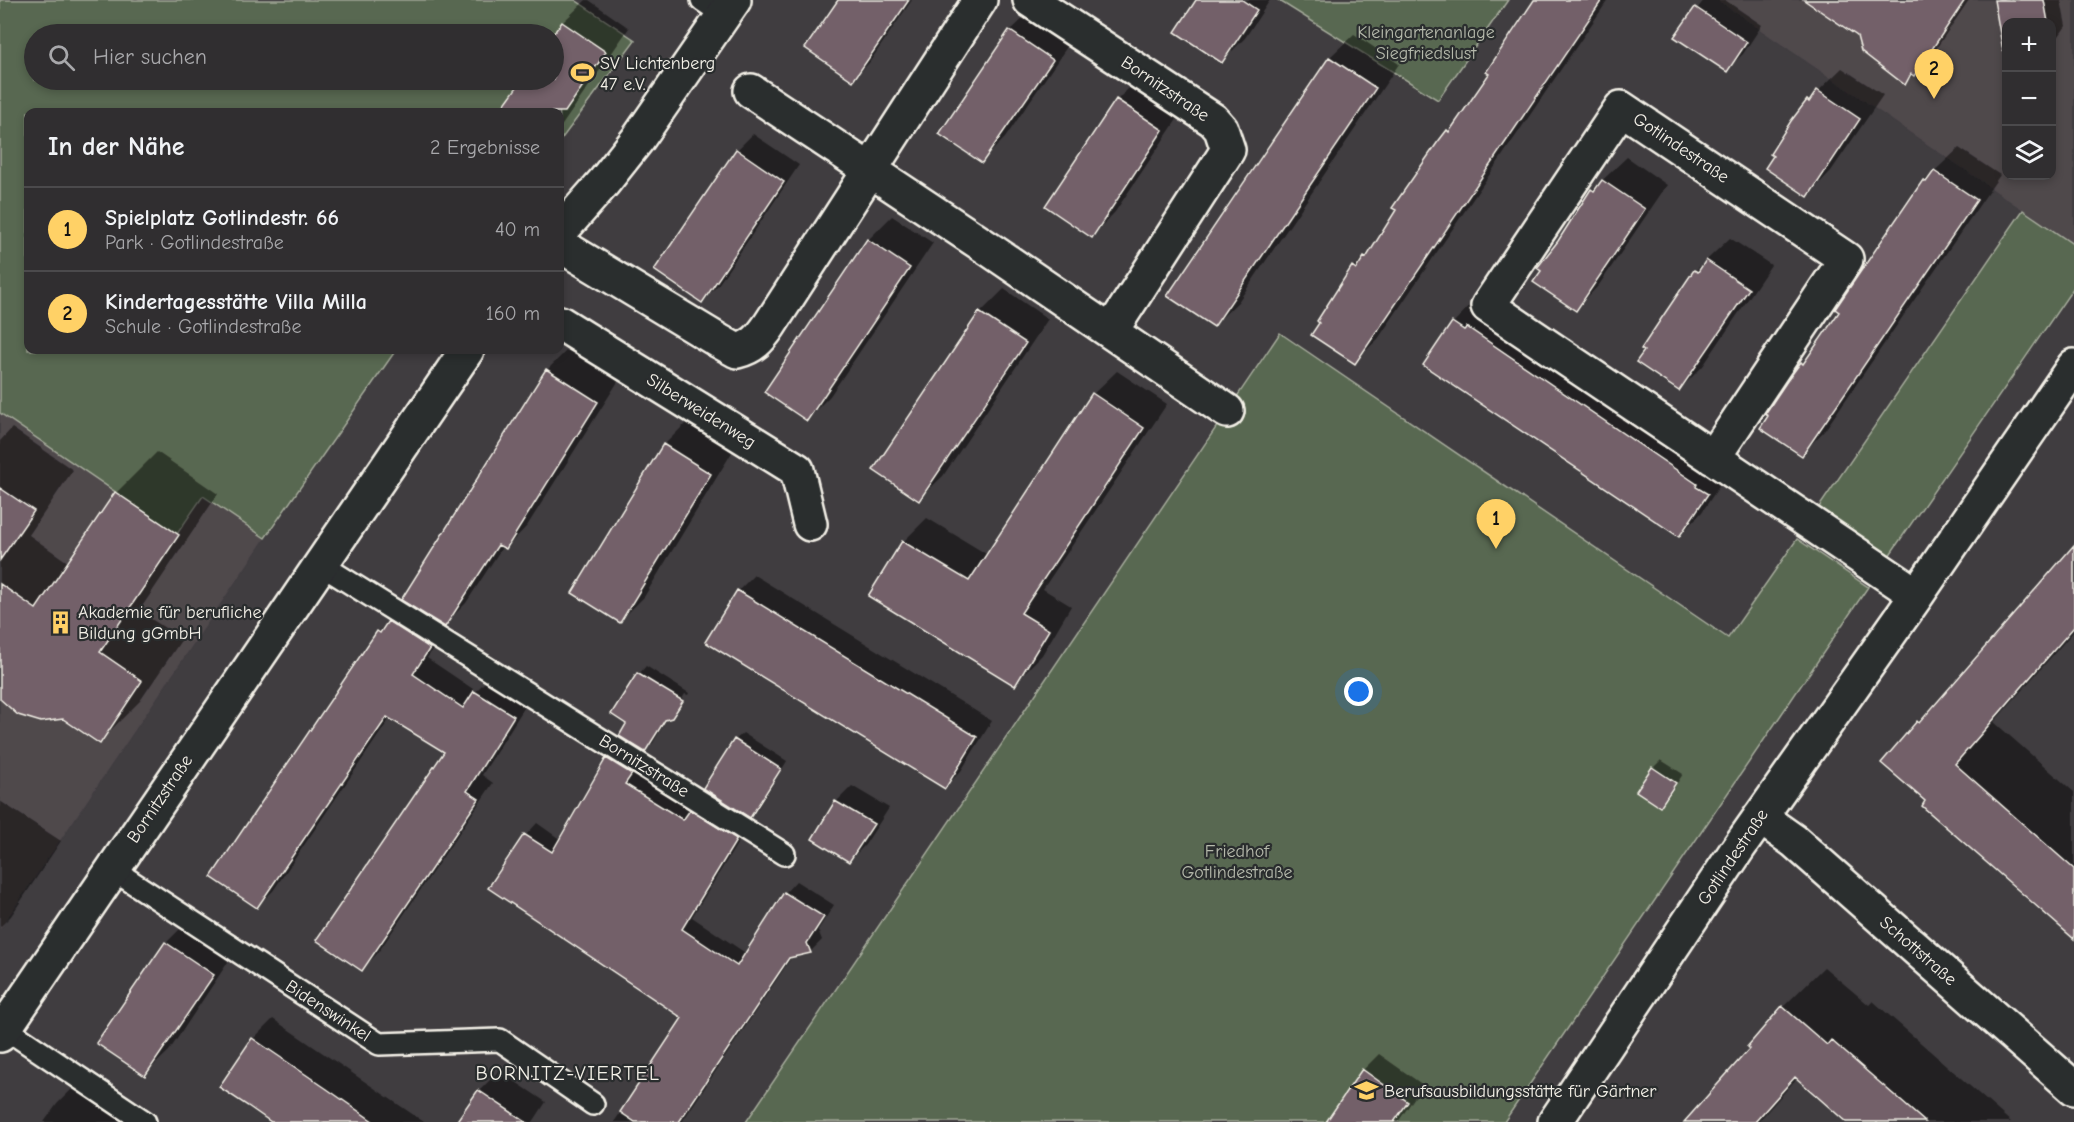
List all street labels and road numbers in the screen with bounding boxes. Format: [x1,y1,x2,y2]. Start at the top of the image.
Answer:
street label: Bornitzstraße [1117,52,1213,126]
street label: Gotlindestraße [1629,108,1733,188]
street label: Silberweidenweg [643,369,759,453]
street label: Bornitzstraße [595,730,693,802]
street label: Bornitzstraße [123,751,197,847]
street label: Gotlindestraße [1693,805,1773,909]
street label: Schottstraße [1875,912,1961,990]
street label: Bidenswinkel [281,976,375,1046]

